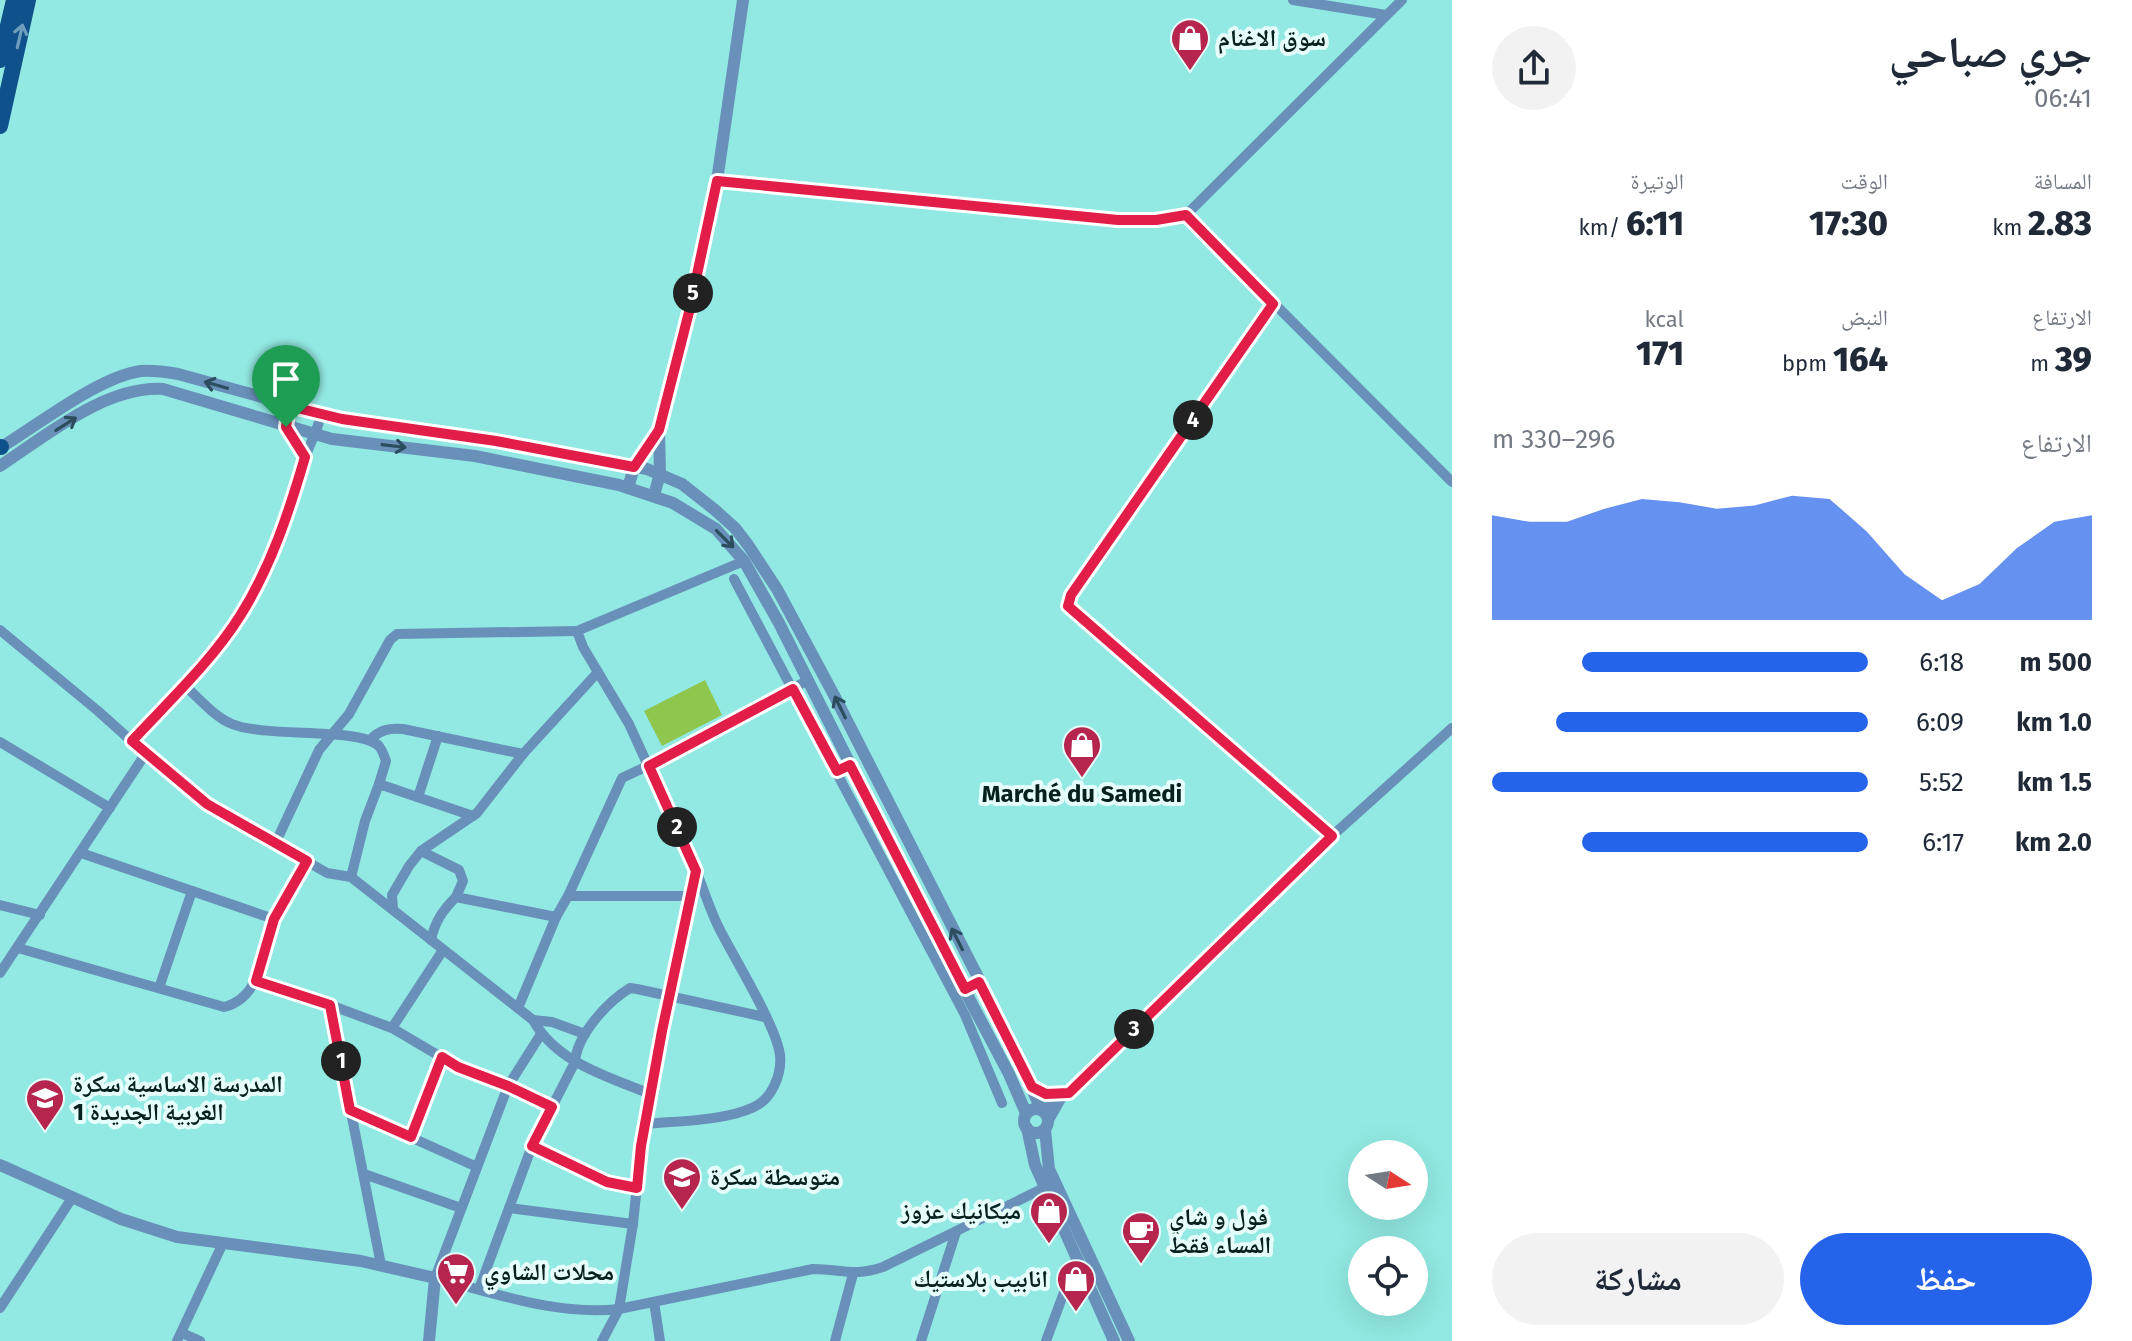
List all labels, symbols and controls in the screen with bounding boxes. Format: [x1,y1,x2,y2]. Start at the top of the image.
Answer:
shop icon: سوق الاغنام [1169,17,1211,72]
one-way arrow [13,23,28,49]
place label: سوق الاغنام [1218,24,1326,55]
button: share [1492,26,1576,110]
text: جري صباحي [1889,26,2092,79]
text: 06:41 [2034,83,2092,114]
text: الوتيرة [1630,168,1684,195]
text: الوقت [1841,168,1888,195]
text: المسافة [2034,168,2092,195]
text: 6:11 [1626,203,1684,244]
text: 17:30 [1809,203,1888,244]
text: 2.83 [2028,203,2092,244]
text: /km [1579,214,1626,241]
text: km [1992,214,2028,241]
pin: 5 [673,273,713,313]
text: 5 [687,279,699,306]
text: النبض [1841,304,1888,331]
text: الارتفاع [2032,304,2092,331]
text: kcal [1644,306,1684,333]
text: 171 [1636,333,1684,374]
text: 164 [1833,339,1888,380]
text: 39 [2055,339,2092,380]
pin [252,345,320,427]
text: bpm [1782,350,1833,377]
text: m [2030,350,2055,377]
icon: arrive [264,357,308,401]
one-way arrow [204,377,230,392]
pin: 4 [1173,400,1213,440]
text: 4 [1187,406,1199,433]
one-way arrow [54,416,77,432]
text: 296–330 m [1492,424,1615,455]
text: الارتفاع [2021,428,2092,459]
one-way arrow [380,438,407,453]
one-way arrow [715,529,735,548]
text: 6:18 [1919,647,1964,678]
text: 500 m [2019,647,2092,678]
one-way arrow [832,695,847,719]
text: 6:09 [1916,707,1964,738]
text: 1.0 km [2016,707,2092,738]
shop icon: Marché du Samedi [1061,724,1103,779]
text: 5:52 [1919,767,1964,798]
text: 1.5 km [2017,767,2092,798]
place label: Marché du Samedi [982,780,1182,808]
pin: 2 [657,807,697,847]
text: 2 [671,813,683,840]
text: 6:17 [1922,827,1964,858]
text: 2.0 km [2015,827,2092,858]
one-way arrow [948,927,964,951]
pin: 3 [1114,1009,1154,1049]
text: 3 [1128,1015,1140,1042]
pin: 1 [321,1041,361,1081]
text: 1 [336,1047,346,1074]
place label: المدرسة الاساسية سكرة الغربية الجديدة 1 [73,1070,283,1126]
school or university icon: المدرسة الاساسية سكرة الغربية الجديدة 1 [24,1077,66,1132]
north arrow [1348,1140,1428,1220]
map controls [1348,1140,1428,1316]
school or university icon: متوسطة سكرة [661,1156,703,1211]
place label: متوسطة سكرة [710,1163,840,1191]
shop icon: ميكانيك عزوز [1028,1190,1070,1245]
place label: ميكانيك عزوز [900,1197,1021,1225]
place label: فول و شاي المساء فقط [1169,1203,1271,1259]
cafe icon: فول و شاي المساء فقط [1120,1210,1162,1265]
button: مشاركة [1492,1233,1784,1325]
button: حفظ [1800,1233,2092,1325]
button: locate [1348,1236,1428,1316]
supermarket icon: محلات الشاوي [435,1251,477,1306]
place label: محلات الشاوي [484,1258,614,1291]
shop icon: انابيب بلاستيك [1055,1258,1097,1313]
place label: انابيب بلاستيك [913,1265,1048,1293]

